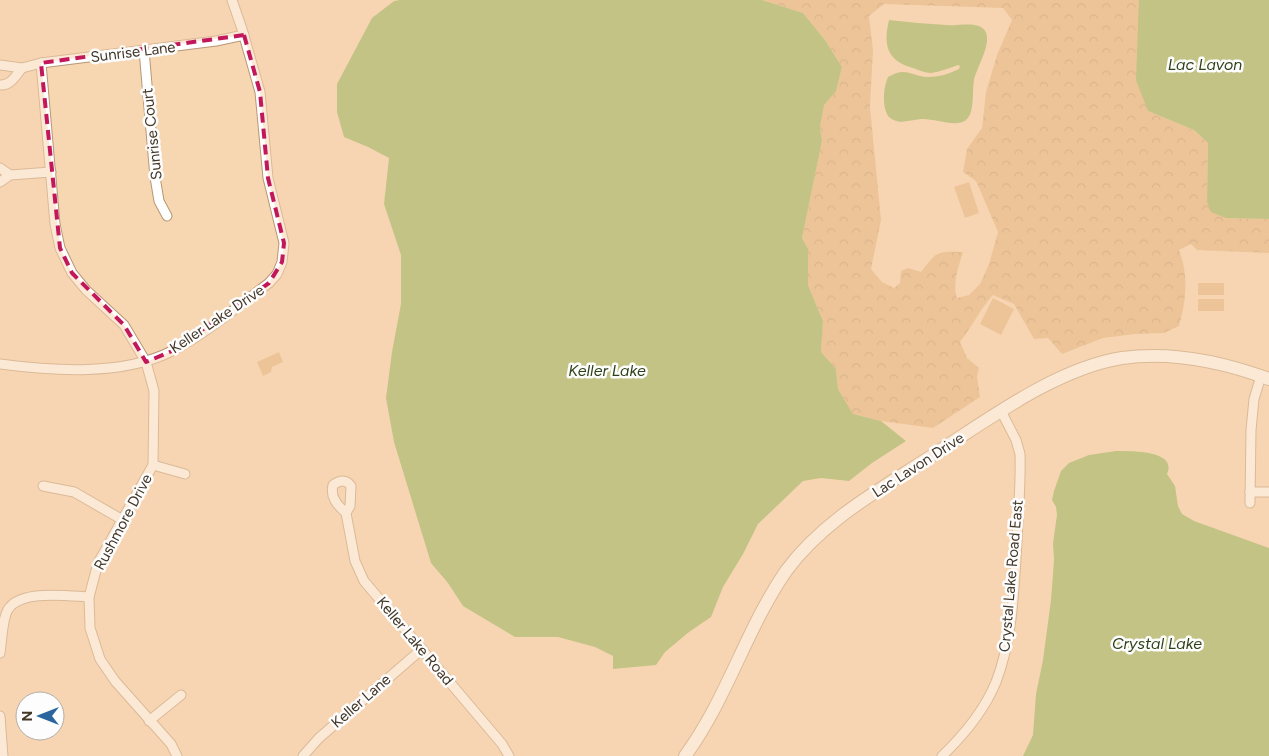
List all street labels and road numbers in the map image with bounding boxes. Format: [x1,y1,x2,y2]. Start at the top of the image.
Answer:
street label: Sunrise Lane [90,38,176,66]
street label: Sunrise Court [138,87,166,181]
street label: Keller Lake Drive [166,281,268,357]
street label: Lac Lavon Drive [869,429,967,501]
street label: Rushmore Drive [90,471,156,573]
street label: Crystal Lake Road East [995,499,1027,653]
street label: Keller Lake Road [373,593,457,689]
street label: Keller Lane [328,670,394,732]

